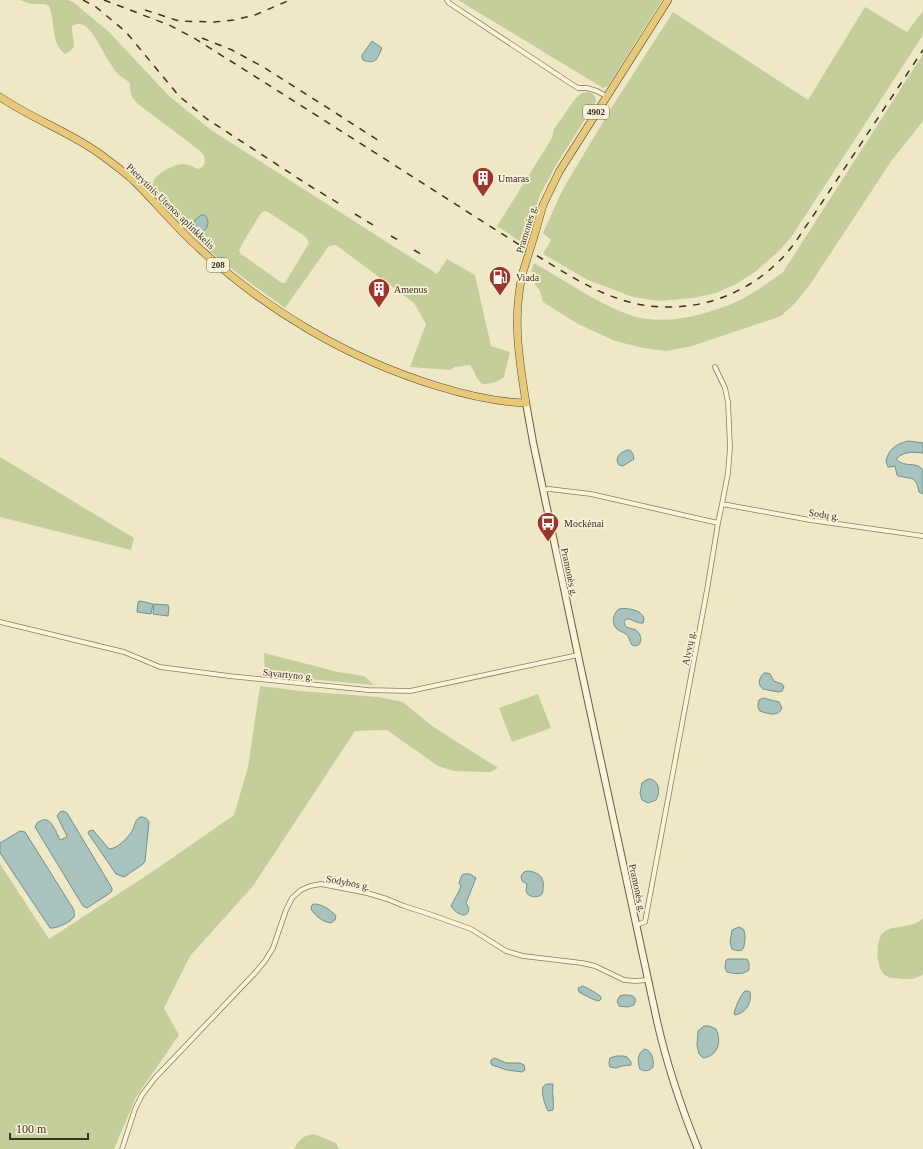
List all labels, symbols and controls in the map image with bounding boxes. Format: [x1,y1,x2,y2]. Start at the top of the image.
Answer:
road number: 4902 [583,105,609,119]
street label: Pietrytinis Utenos aplinkkelis [124,161,217,251]
building icon: Umaras [470,165,496,198]
place label: Umaras [498,173,529,184]
street label: Pramonės g. [514,204,539,254]
road number: 208 [207,258,229,272]
fuel station icon: Viada [487,264,513,297]
place label: Viada [516,272,540,283]
building icon: Amenus [366,276,392,309]
place label: Amenus [394,284,427,295]
street label: Sodų g. [808,507,840,522]
bus stop icon: Mockėnai [535,510,561,543]
place label: Mockėnai [564,518,604,529]
street label: Pramonės g. [559,547,580,597]
street label: Alyvų g. [680,630,697,666]
street label: Sąvartyno g. [262,666,314,683]
street label: Pramonės g. [627,863,648,913]
street label: Sodybos g. [325,873,371,892]
scale bar [10,1115,88,1141]
text: 100 m [16,1122,47,1136]

